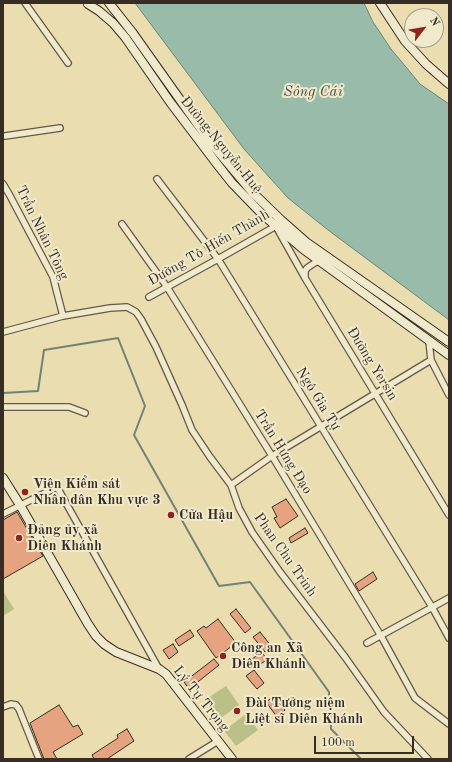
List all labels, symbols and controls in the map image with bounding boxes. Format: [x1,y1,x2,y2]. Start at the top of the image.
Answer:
north arrow [404,8,444,48]
text: N [427,16,441,29]
water label: Sông Cái [283,83,343,101]
street label: Đường Nguyễn Huệ [177,93,265,197]
street label: Trần Nhân Tông [12,183,72,283]
street label: Đường Tô Hiến Thành [145,206,273,290]
street label: Đường Yersin [343,324,401,404]
street label: Ngô Gia Tự [292,364,344,434]
street label: Trần Hưng Đạo [250,407,316,497]
place label: Viện Kiểm sát Nhân dân Khu vực 3 [33,476,161,508]
marker: Viện Kiểm sát Nhân dân Khu vực 3 [20,487,30,497]
place label: Cửa Hậu [179,507,233,523]
marker: Cửa Hậu [166,510,176,520]
street label: Phan Chu Trinh [250,510,320,600]
place label: Đảng ủy xã Diên Khánh [27,522,102,554]
marker: Đảng ủy xã Diên Khánh [14,533,24,543]
place label: Công an Xã Diên Khánh [231,640,306,672]
marker: Công an Xã Diên Khánh [218,651,228,661]
street label: Lý Tự Trọng [169,663,233,735]
place label: Đài Tưởng niệm Liệt sĩ Diên Khánh [245,695,363,728]
marker: Đài Tưởng niệm Liệt sĩ Diên Khánh [232,706,242,716]
scale bar [316,728,416,754]
text: 100 m [321,737,355,749]

